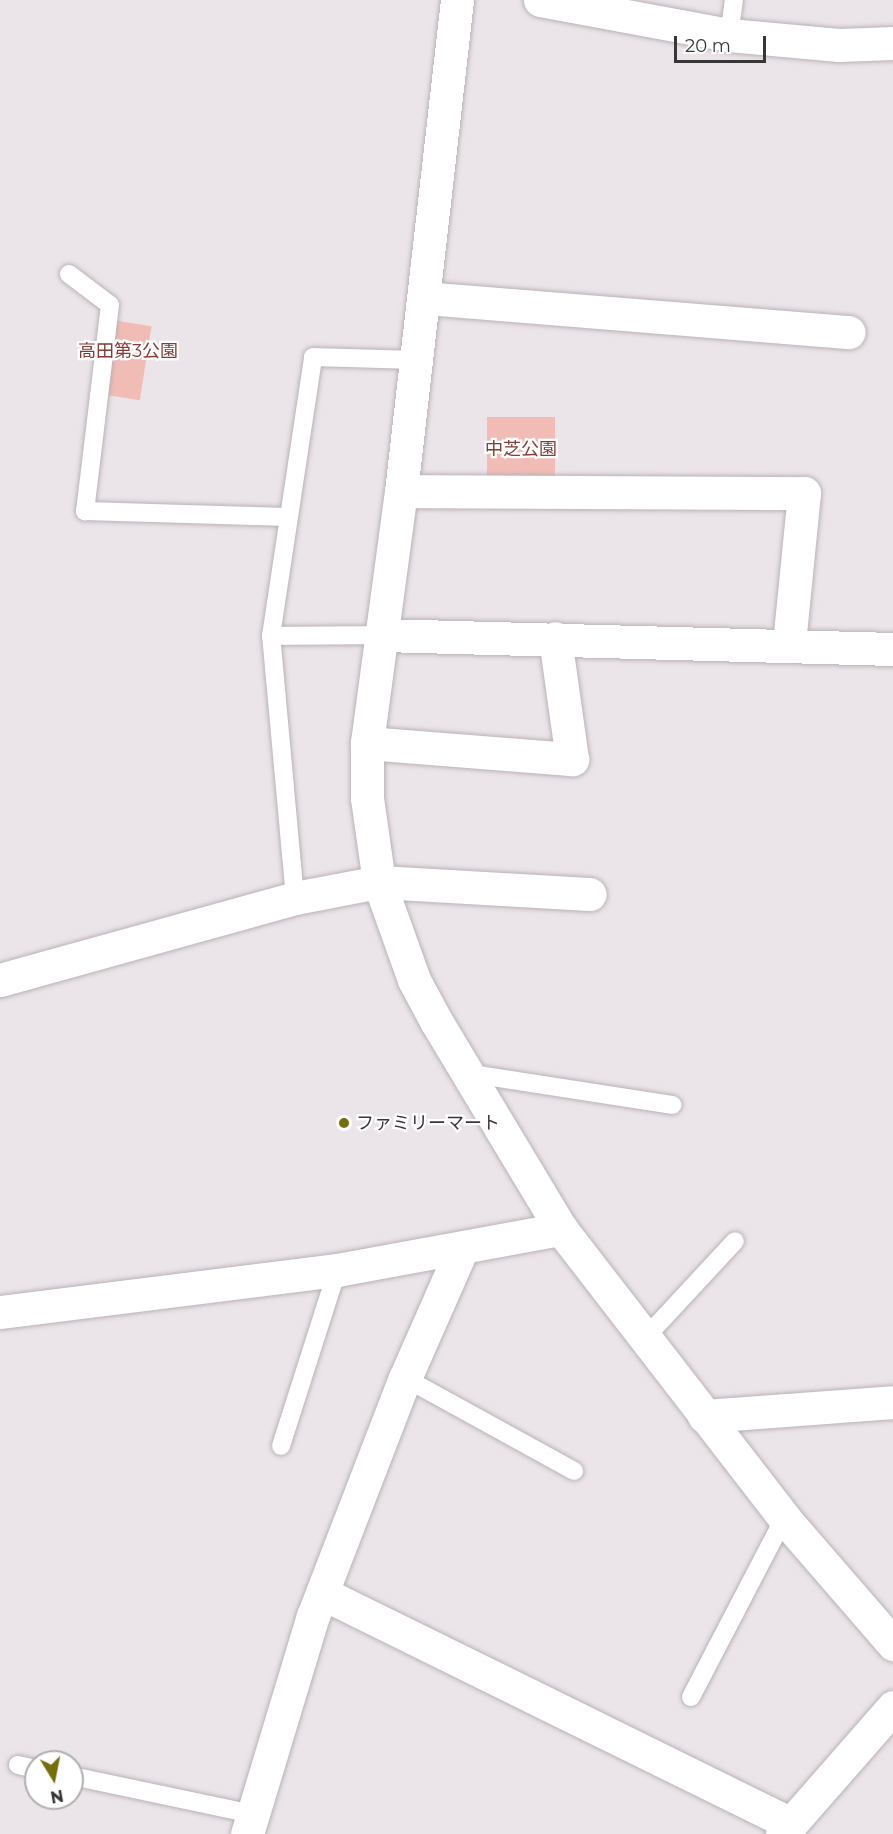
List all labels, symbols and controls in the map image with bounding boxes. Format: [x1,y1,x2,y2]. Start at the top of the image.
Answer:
scale bar [677,24,768,62]
text: 20 m [685,35,731,57]
park label: 高田第3公園 [78,340,178,362]
park label: 中芝公園 [485,438,557,460]
place label: ファミリーマート [356,1112,500,1134]
marker: ファミリーマート [337,1116,351,1130]
north arrow [24,1750,84,1810]
text: N [49,1786,65,1807]

